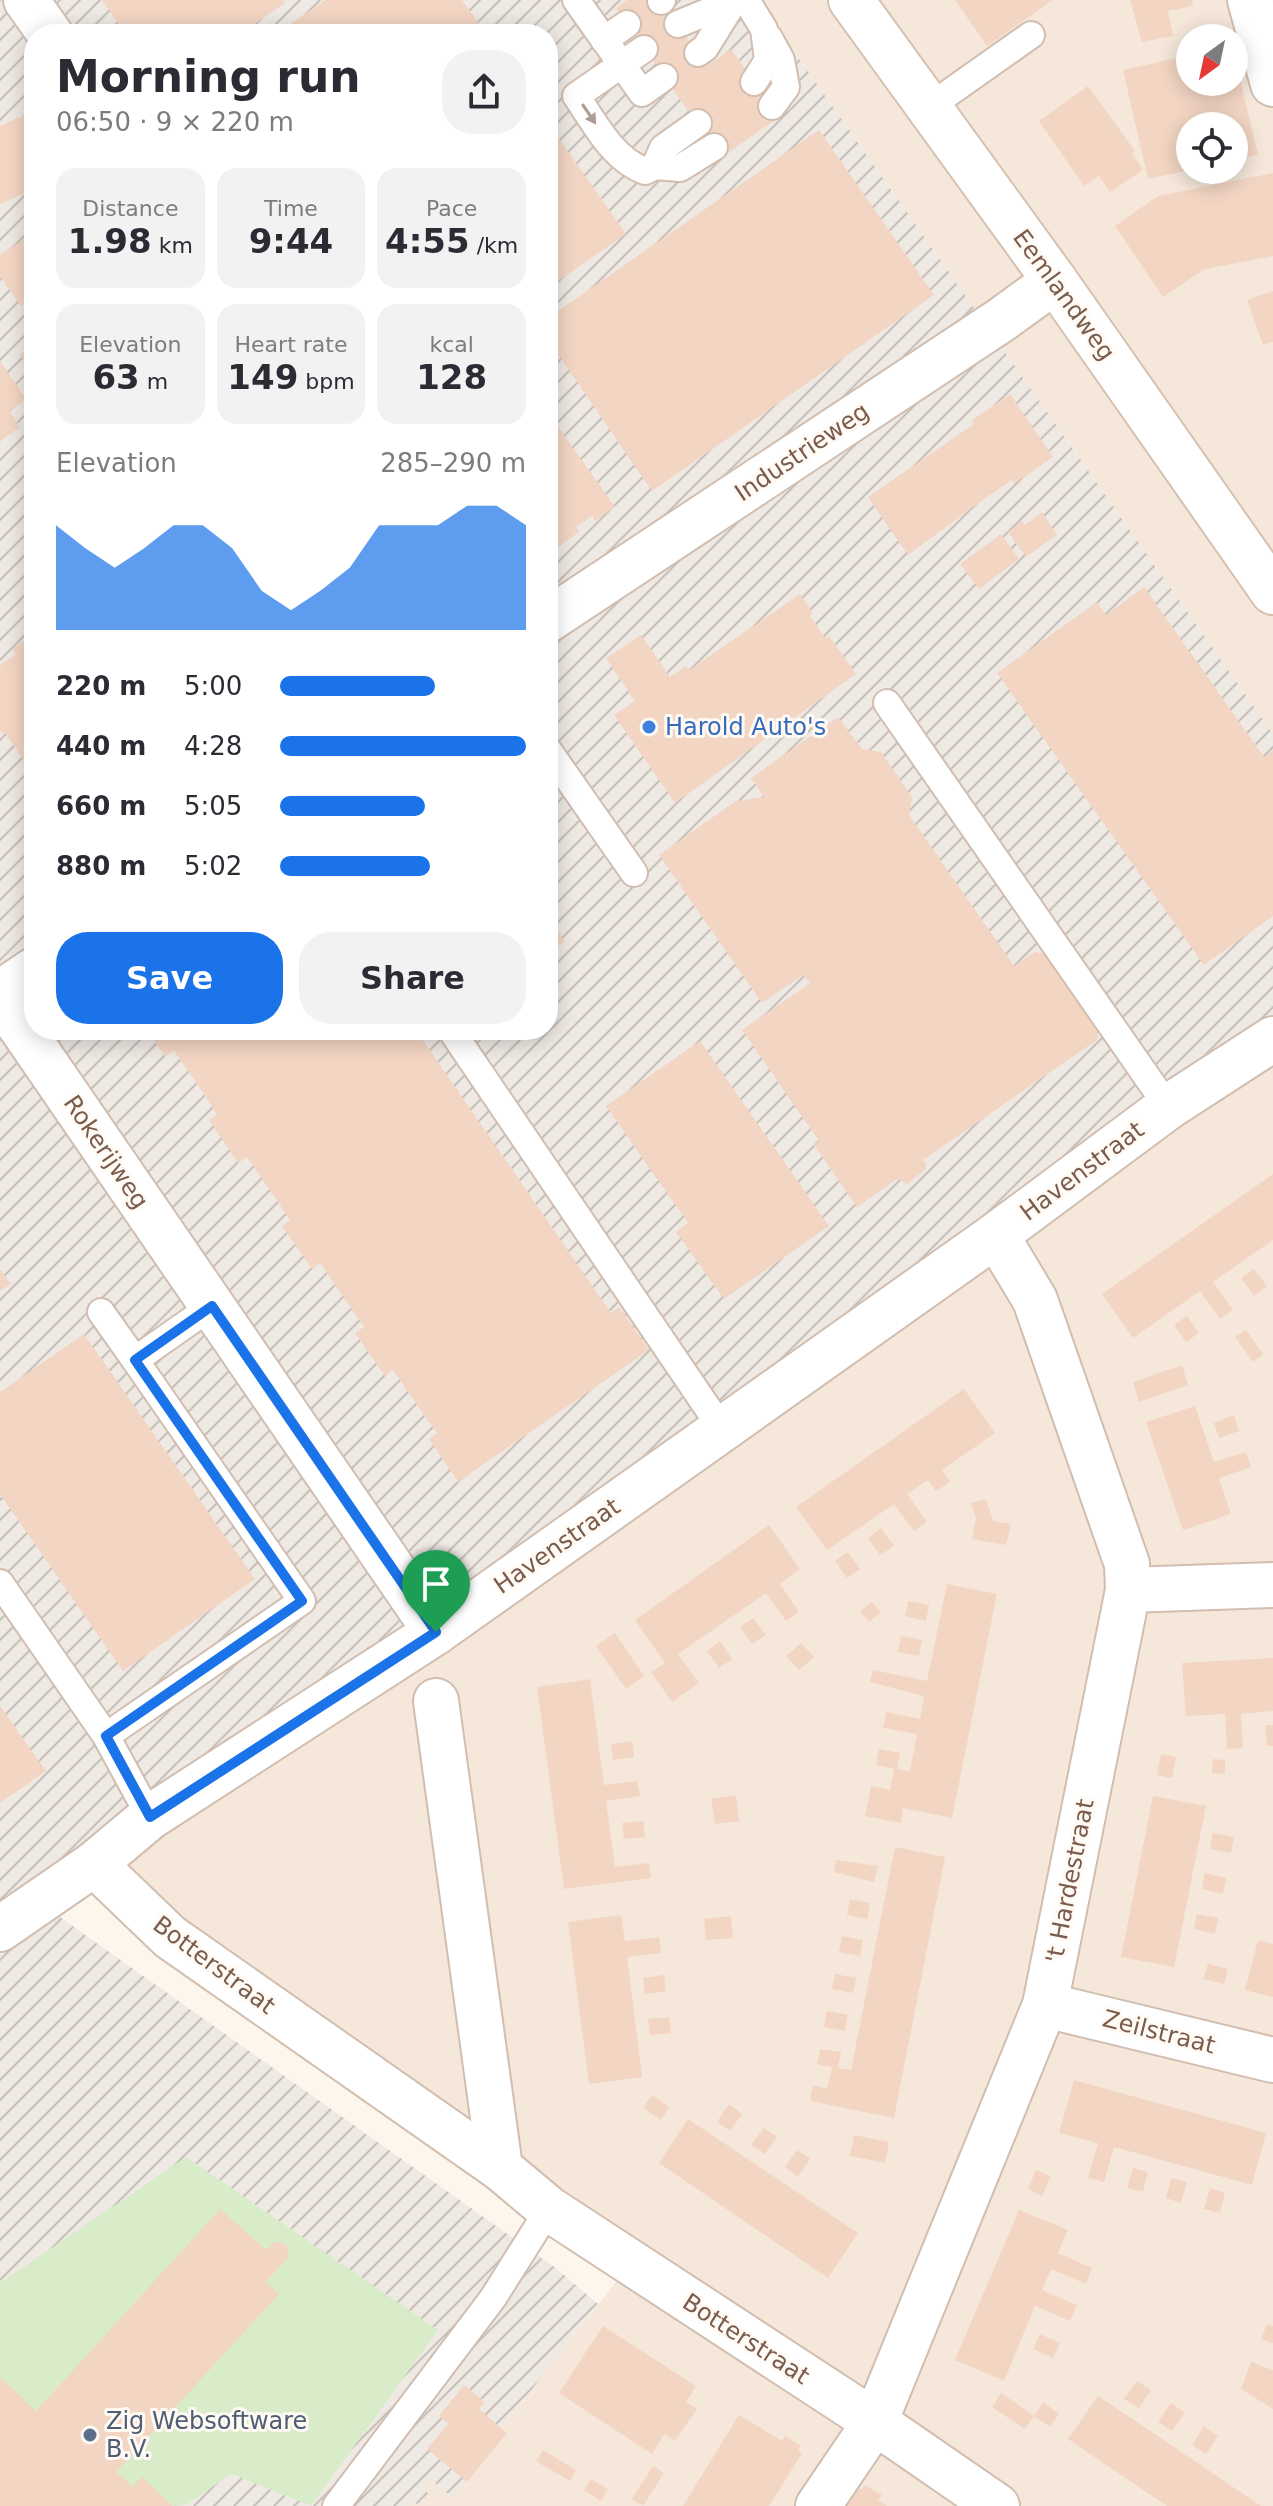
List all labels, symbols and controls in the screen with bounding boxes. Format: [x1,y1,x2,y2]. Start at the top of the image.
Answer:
north arrow [1176,24,1248,96]
map controls [1176,24,1248,184]
button: share [442,50,526,134]
text: Morning run [56,51,361,102]
one-way arrow [581,104,596,125]
text: 06:50 · 9 × 220 m [56,107,294,137]
button: locate [1176,112,1248,184]
text: Distance [82,196,178,221]
text: Time [264,196,318,221]
text: Pace [426,196,477,221]
text: 1.98 [68,221,152,261]
text: 9:44 [249,221,333,261]
text: 4:55 [385,221,470,261]
street label: Eemlandweg [1007,224,1121,366]
text: km [152,233,193,258]
text: /km [470,233,518,258]
text: Elevation [79,332,181,357]
text: Heart rate [235,332,347,357]
text: kcal [429,332,474,357]
text: 63 [92,357,140,397]
text: 149 [227,357,298,397]
text: 128 [416,357,487,397]
text: m [140,369,168,394]
text: bpm [298,369,355,394]
street label: Industrieweg [730,397,874,507]
text: Elevation [56,448,177,478]
text: 285–290 m [380,448,526,478]
text: 220 m [56,671,146,701]
text: 5:00 [184,671,242,701]
place label: Harold Auto's [665,713,826,741]
marker: Harold Auto's [640,718,658,736]
text: 440 m [56,731,146,761]
text: 4:28 [184,731,242,761]
text: 660 m [56,791,146,821]
text: 5:05 [184,791,242,821]
text: 880 m [56,851,146,881]
text: 5:02 [184,851,242,881]
button: Save [56,932,283,1024]
button: Share [299,932,526,1024]
street label: Rokerijweg [58,1090,154,1214]
street label: Havenstraat [1015,1115,1149,1227]
street label: Havenstraat [489,1492,625,1600]
pin [402,1550,470,1632]
icon: arrive [414,1562,458,1606]
street label: 't Hardestraat [1040,1797,1100,1965]
street label: Botterstraat [148,1910,280,2020]
street label: Zeilstraat [1100,2004,1218,2060]
street label: Botterstraat [677,2288,815,2390]
place label: Zig Websoftware B.V. [106,2407,307,2463]
marker: Zig Websoftware B.V. [81,2426,99,2444]

